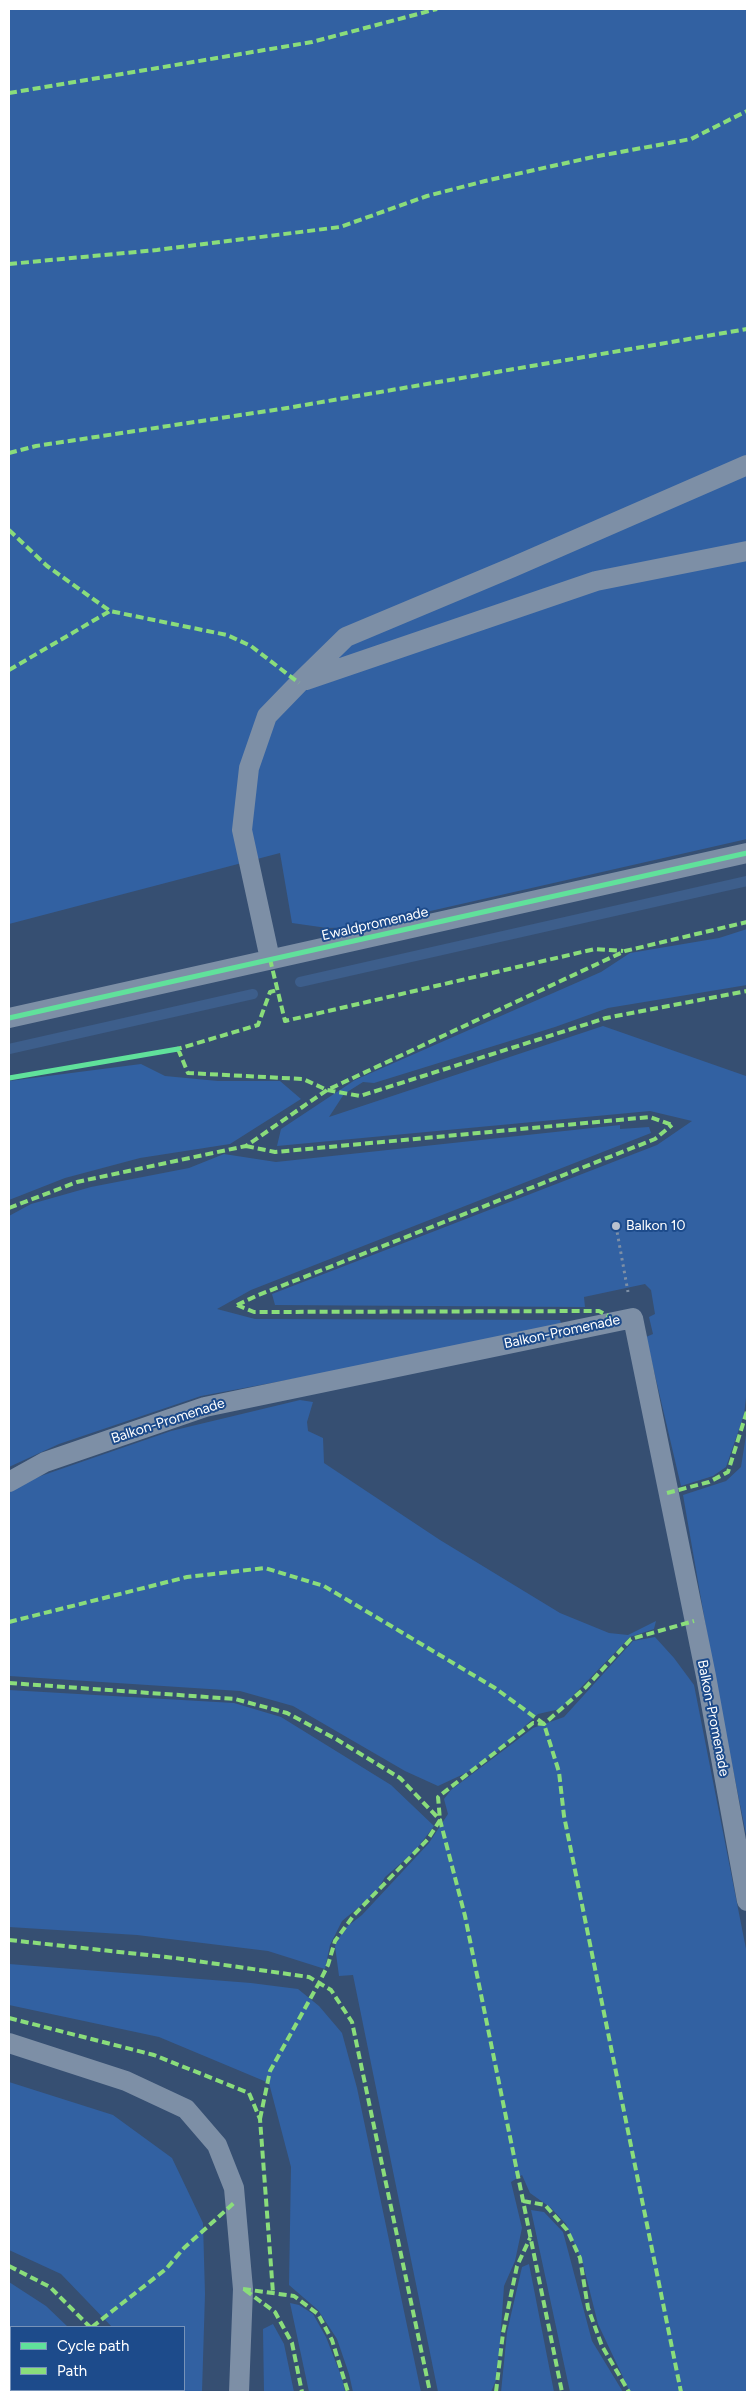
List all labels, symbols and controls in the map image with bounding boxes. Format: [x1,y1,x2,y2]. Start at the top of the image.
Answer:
street label: Ewaldpromenade [320,904,430,944]
place label: Balkon 10 [626,1218,686,1234]
marker: Balkon 10 [610,1220,622,1232]
street label: Balkon-Promenade [502,1311,622,1353]
street label: Balkon-Promenade [109,1395,227,1447]
street label: Balkon-Promenade [693,1658,733,1778]
legend [10,2326,185,2391]
text: Cycle path [57,2337,129,2355]
text: Path [57,2362,87,2380]

